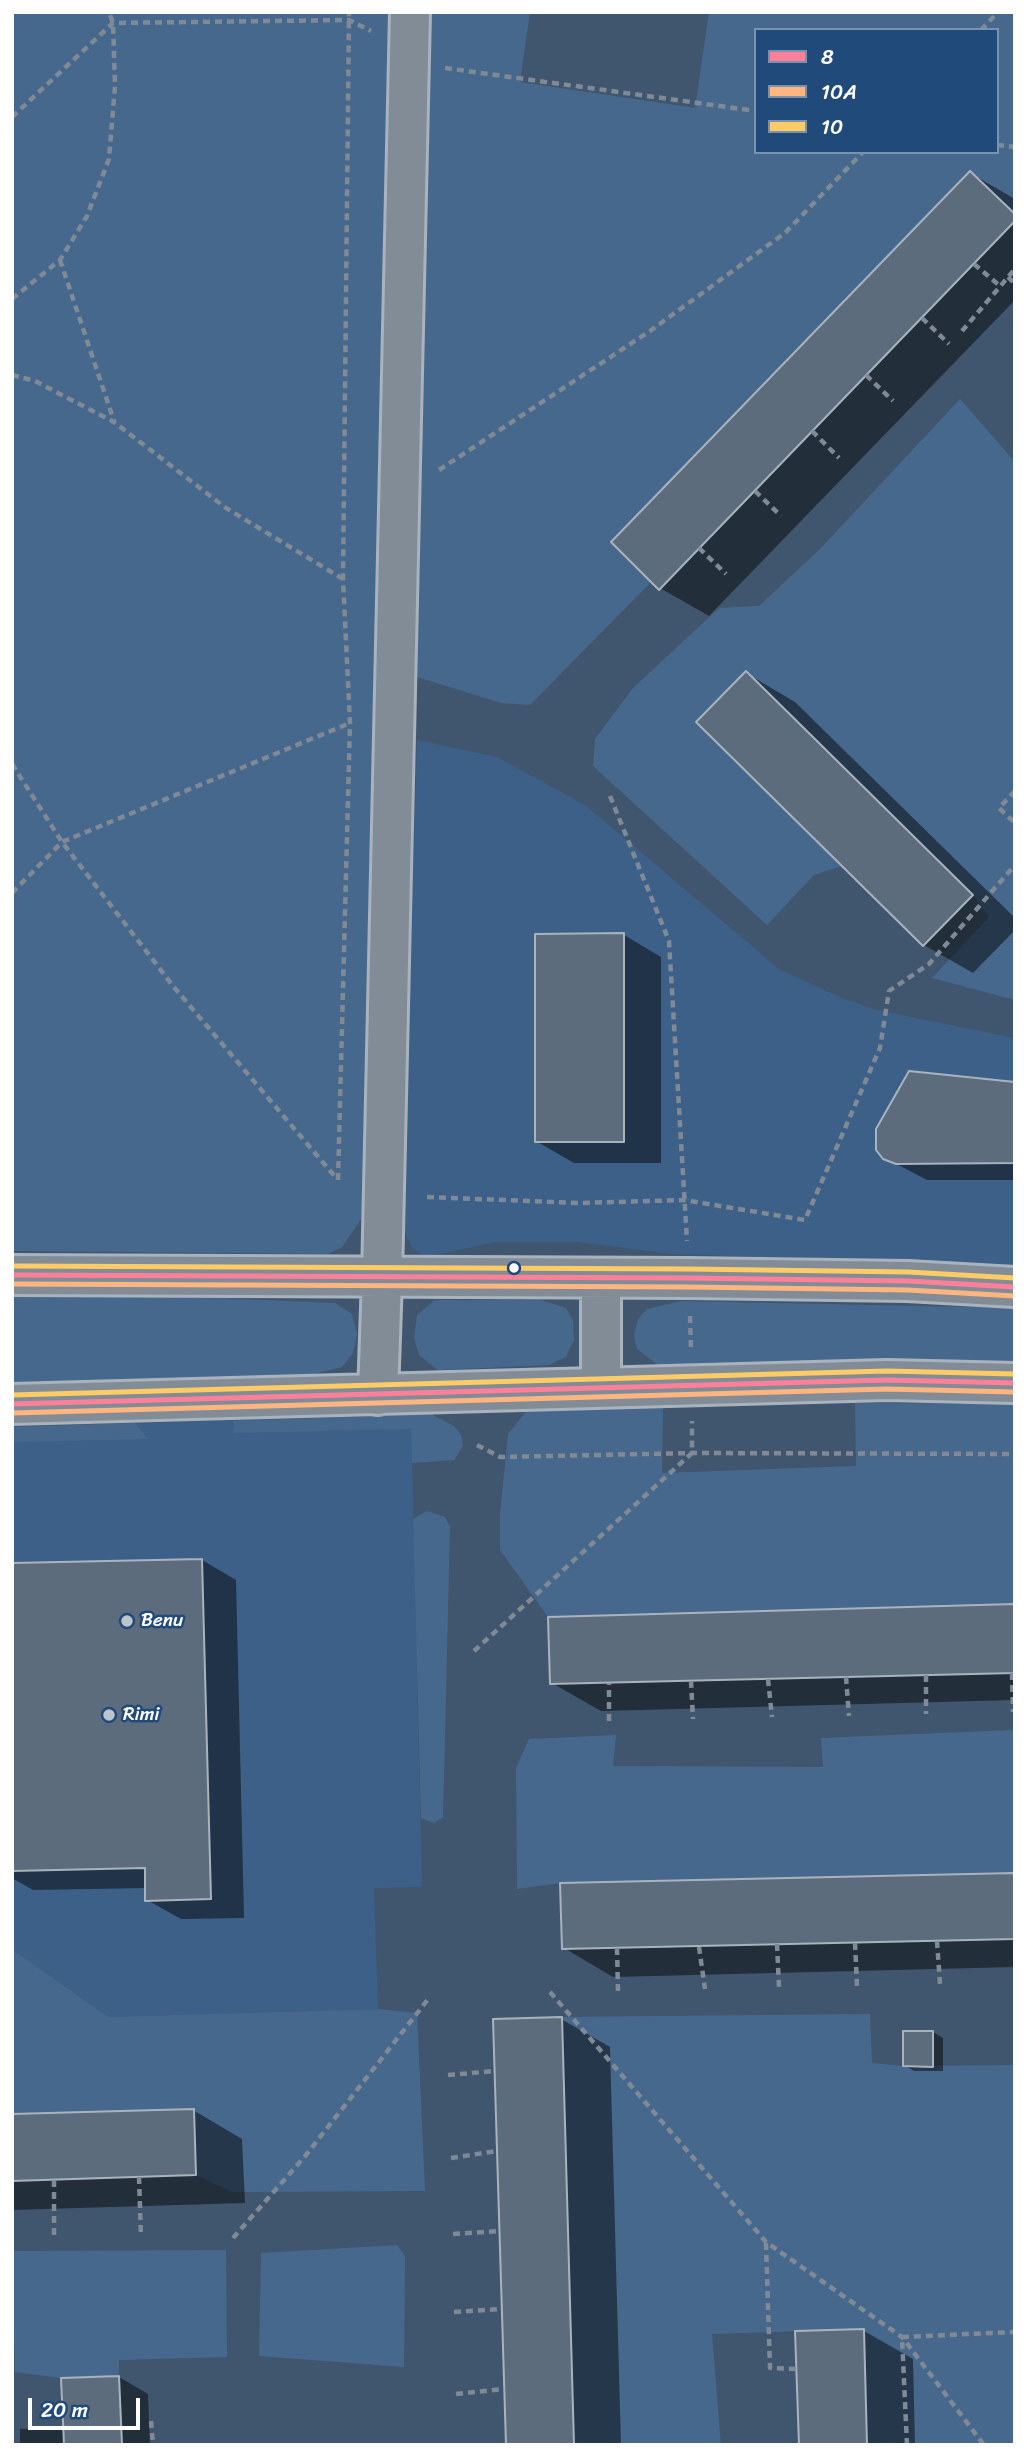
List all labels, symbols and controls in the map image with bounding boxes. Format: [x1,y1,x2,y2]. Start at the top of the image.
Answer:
legend [754,28,999,154]
text: 8 [821,38,834,76]
text: 10A [821,73,857,111]
text: 10 [821,108,843,146]
unlabelled marker [507,1261,521,1275]
place label: Benu [141,1610,183,1632]
marker: Benu [119,1613,135,1629]
place label: Rimi [123,1704,160,1726]
marker: Rimi [101,1707,117,1723]
scale bar [32,2384,144,2428]
text: 20 m [41,2391,88,2429]

